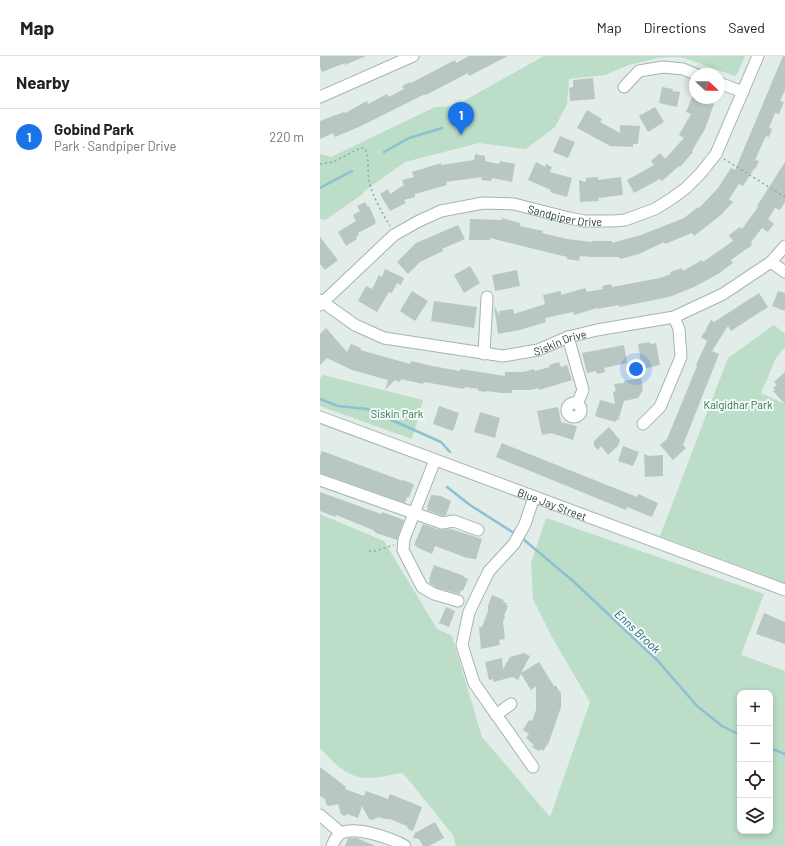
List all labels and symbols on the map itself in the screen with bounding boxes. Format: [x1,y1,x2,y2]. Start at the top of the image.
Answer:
north arrow [689,68,725,104]
pin: 1 [448,102,474,135]
street label: Sandpiper Drive [527,201,602,228]
street label: Siskin Drive [533,326,588,357]
your location [626,359,646,379]
park label: Kalgidhar Park [704,398,773,411]
park label: Siskin Park [371,407,424,420]
street label: Blue Jay Street [516,485,589,522]
water label: Enns Brook [612,606,664,656]

